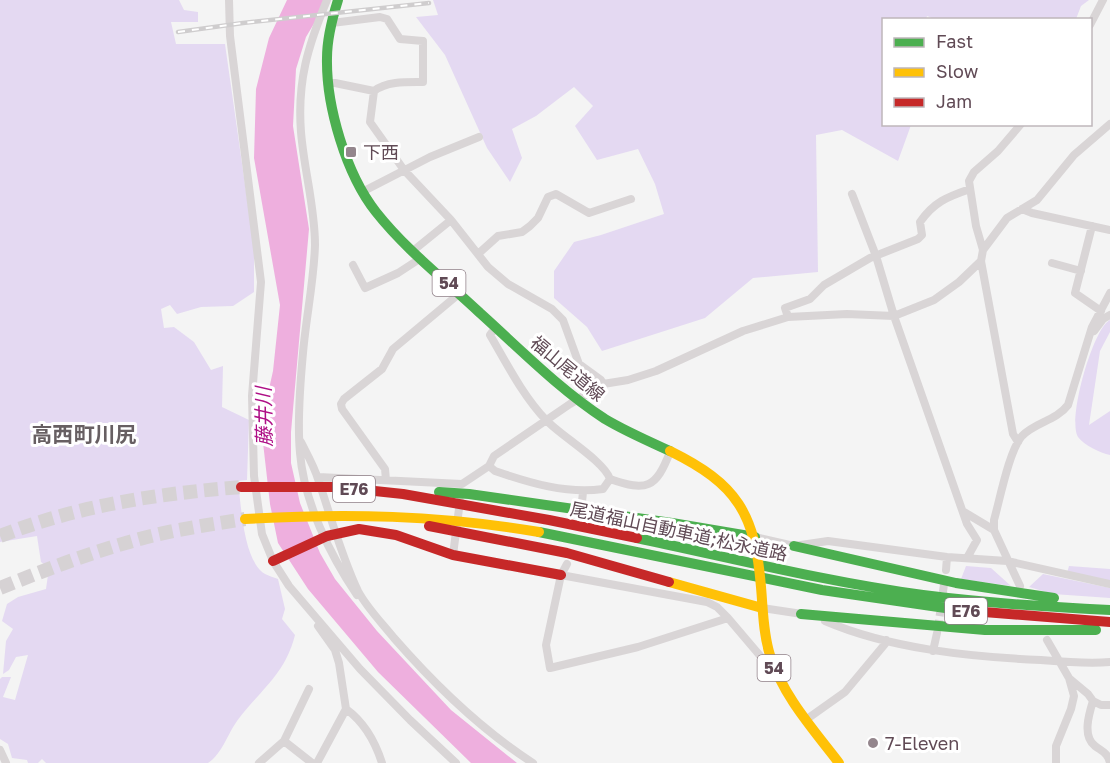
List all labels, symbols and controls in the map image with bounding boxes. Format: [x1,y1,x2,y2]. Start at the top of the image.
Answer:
legend [882,18,1092,126]
text: Fast [936,30,973,52]
text: Slow [936,60,979,82]
text: Jam [936,90,972,112]
place label: 下西 [363,141,399,163]
marker: 下西 [344,145,358,159]
road number: 54 [432,270,466,296]
street label: 福山尾道線 [526,331,610,405]
water label: 藤井川 [250,385,276,447]
district label: 高西町川尻 [32,421,137,447]
road number: E76 [333,476,375,502]
street label: 尾道福山自動車道;松永道路 [568,497,790,565]
road number: E76 [945,598,987,624]
road number: 54 [758,655,790,681]
place label: 7-Eleven [885,732,959,754]
marker: 7-Eleven [866,736,880,750]

